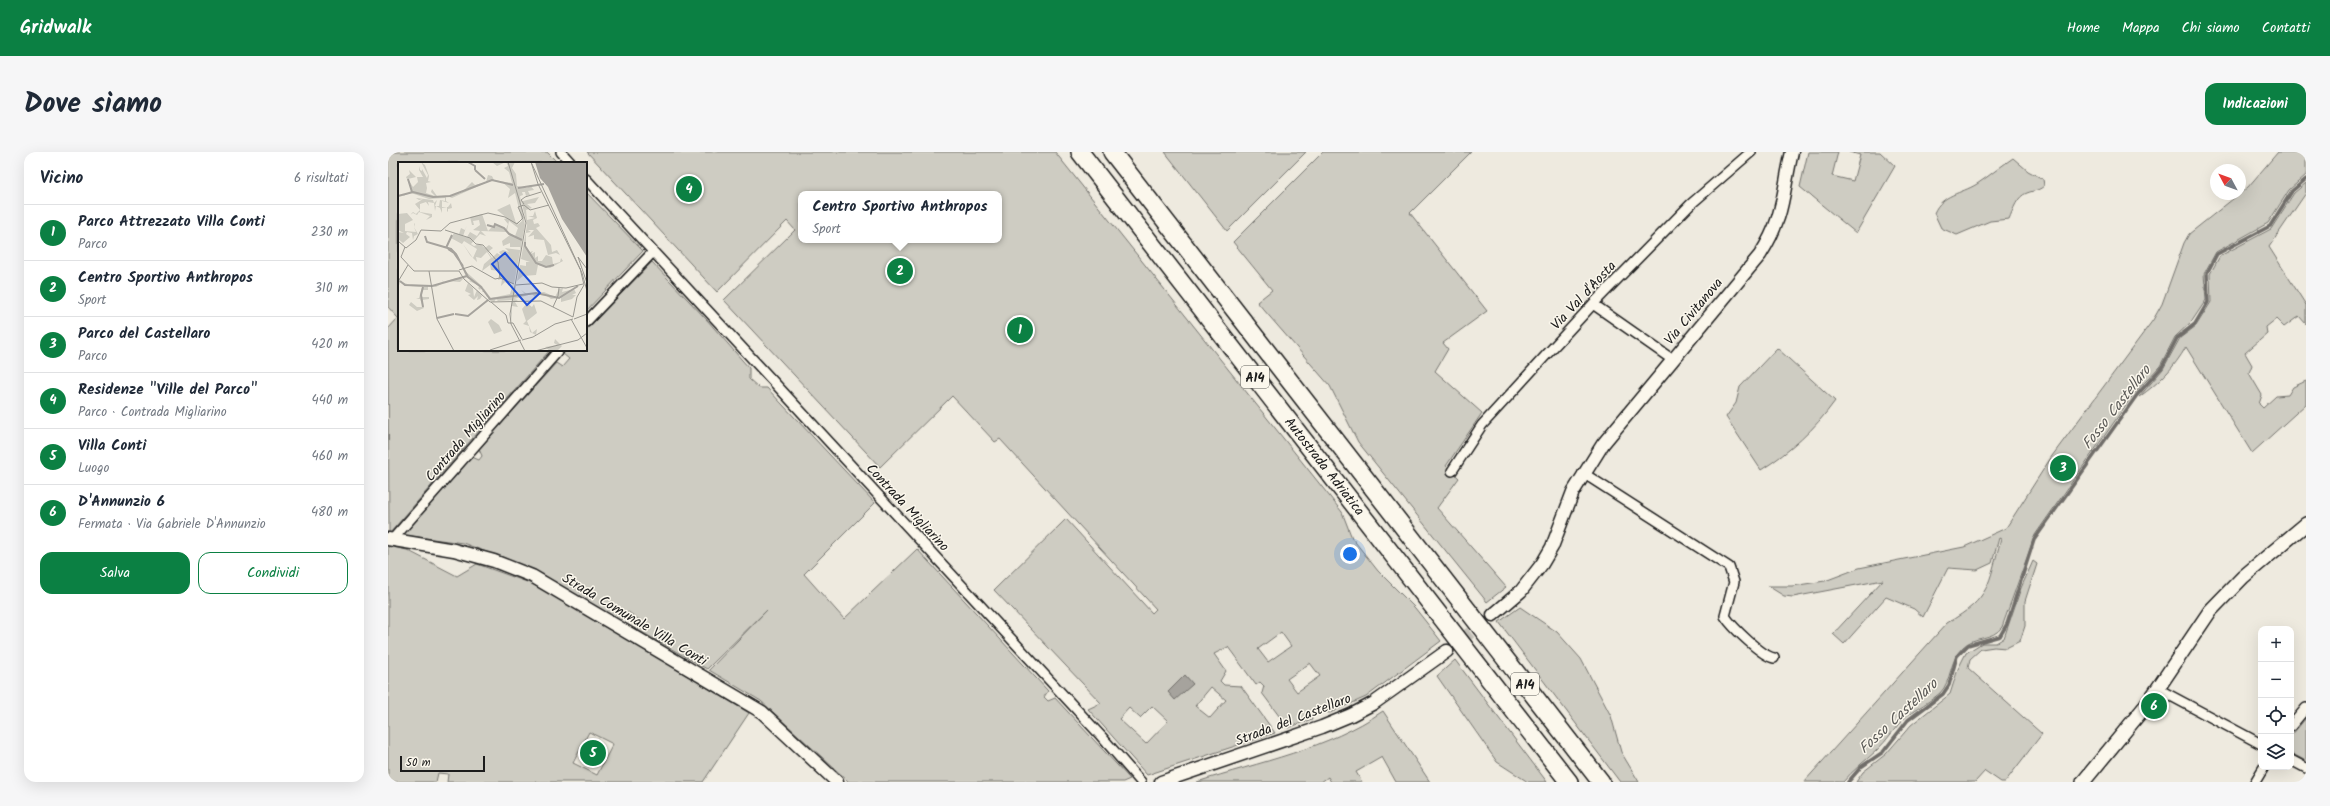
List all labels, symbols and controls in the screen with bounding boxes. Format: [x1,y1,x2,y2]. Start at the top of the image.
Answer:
text: Gridwalk [20,13,91,43]
text: Home [2067,17,2100,39]
text: Mappa [2122,17,2159,39]
text: Chi siamo [2181,17,2240,39]
text: Contatti [2262,17,2310,39]
text: Dove siamo [24,82,162,127]
button: Indicazioni [2205,83,2306,125]
inset map [398,162,587,351]
north arrow [2210,164,2246,200]
text: Vicino [40,165,83,192]
text: 6 risultati [294,168,348,189]
pin: 4 [676,174,702,204]
popup [798,191,1002,243]
text: Centro Sportivo Anthropos [812,195,988,219]
text: Parco Attrezzato Villa Conti [78,210,265,234]
text: Sport [812,219,841,240]
text: 1 [51,222,55,243]
text: 230 m [311,222,348,243]
text: Parco [78,234,107,255]
pin: 2 [887,256,913,286]
street label: Via Val d'Aosta [1546,256,1622,335]
text: Centro Sportivo Anthropos [78,266,253,290]
street label: Via Civitanova [1659,273,1729,350]
text: 2 [49,278,57,299]
text: 310 m [314,278,348,299]
text: Sport [78,290,106,311]
pin: 1 [1007,315,1033,345]
text: Parco del Castellaro [78,322,210,346]
text: 3 [49,334,57,355]
text: 420 m [311,334,348,355]
text: Parco [78,346,107,367]
water label: Fosso Castellaro [2076,359,2158,455]
road number: A14 [1241,366,1269,388]
text: Residenze "Ville del Parco" [78,378,257,402]
street label: Contrada Migliarino [420,386,511,487]
text: 4 [49,390,57,411]
text: 440 m [312,390,348,411]
text: Parco · Contrada Migliarino [78,402,227,423]
street label: Autostrada Adriatica [1278,412,1370,521]
text: Villa Conti [78,434,146,458]
text: 5 [50,446,56,467]
text: 460 m [312,446,348,467]
pin: 3 [2050,453,2076,483]
text: Luogo [78,458,109,479]
street label: Contrada Migliarino [860,458,954,557]
text: D'Annunzio 6 [78,490,165,514]
text: 6 [49,502,57,523]
text: 480 m [311,502,348,523]
text: Fermata · Via Gabriele D'Annunzio [78,514,266,535]
your location [1340,544,1360,564]
button: Salva [40,552,190,594]
button: Condividi [198,552,348,594]
street label: Strada Comunale Villa Conti [558,568,712,672]
map controls [2258,626,2294,770]
button: + [2258,626,2294,662]
button: − [2258,662,2294,698]
road number: A14 [1511,673,1539,695]
water label: Fosso Castellaro [1853,673,1945,760]
street label: Strada del Castellaro [1232,688,1355,752]
pin: 6 [2141,691,2167,721]
button: locate [2258,698,2294,734]
button: layers [2258,734,2294,770]
pin: 5 [580,738,606,768]
scale bar [400,754,485,773]
text: 50 m [406,754,431,772]

